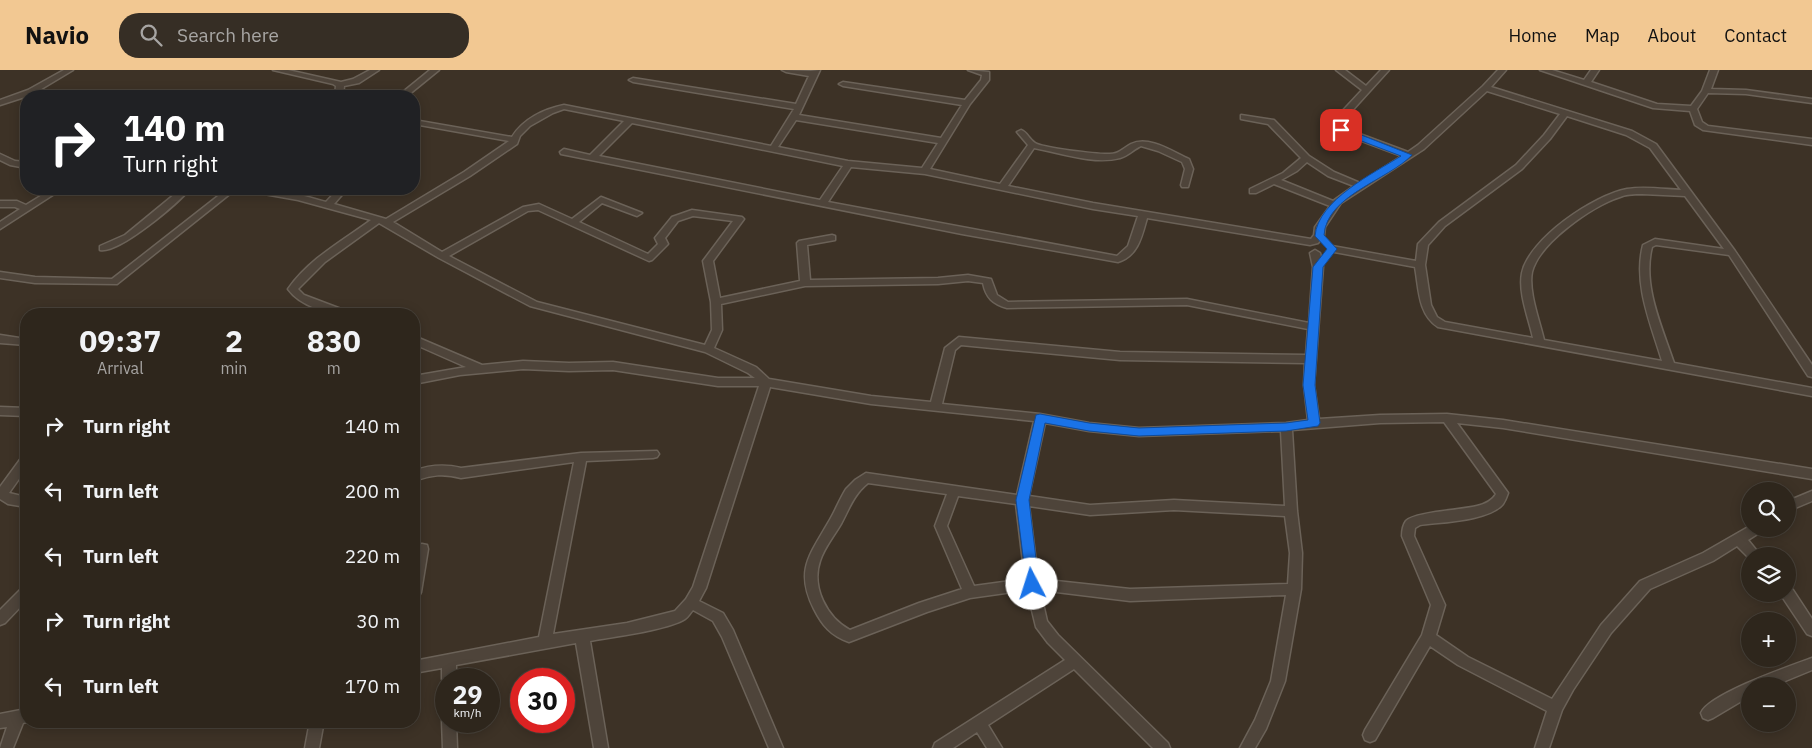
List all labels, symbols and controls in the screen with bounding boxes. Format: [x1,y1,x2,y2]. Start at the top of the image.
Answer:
search box [119,13,469,58]
text: Navio [25,19,89,51]
icon: search [137,21,165,49]
text: Search here [177,23,279,47]
text: Home [1509,24,1557,47]
text: Map [1585,24,1620,47]
text: About [1648,24,1696,47]
text: Contact [1724,24,1787,47]
text: 140 m [123,105,226,151]
pin [1320,109,1362,151]
icon: right [40,110,105,175]
icon: arrive [1327,116,1355,144]
text: Turn right [123,149,218,178]
text: 09:37 [79,321,161,360]
text: 2 [225,321,243,360]
text: 830 [307,321,361,360]
text: Arrival [97,358,144,378]
text: min [220,358,247,378]
text: m [327,358,341,378]
icon: right [40,412,68,440]
text: Turn right [83,414,170,438]
text: 140 m [345,414,400,438]
icon: left [40,477,68,505]
text: Turn left [83,479,159,503]
text: 200 m [345,479,400,503]
map controls [1741,482,1796,732]
button: search [1741,482,1796,537]
icon: left [40,542,68,570]
text: Turn left [83,544,159,568]
text: 220 m [345,544,400,568]
button: layers [1741,547,1796,602]
position arrow [1005,557,1057,609]
icon: right [40,607,68,635]
text: Turn right [83,609,170,633]
text: 30 m [356,609,400,633]
button: + [1741,612,1796,667]
speed limit sign: 30 [510,668,575,733]
icon: left [40,672,68,700]
text: Turn left [83,674,159,698]
text: 170 m [345,674,400,698]
button: − [1741,677,1796,732]
text: 29 [452,678,483,711]
text: km/h [453,705,482,720]

